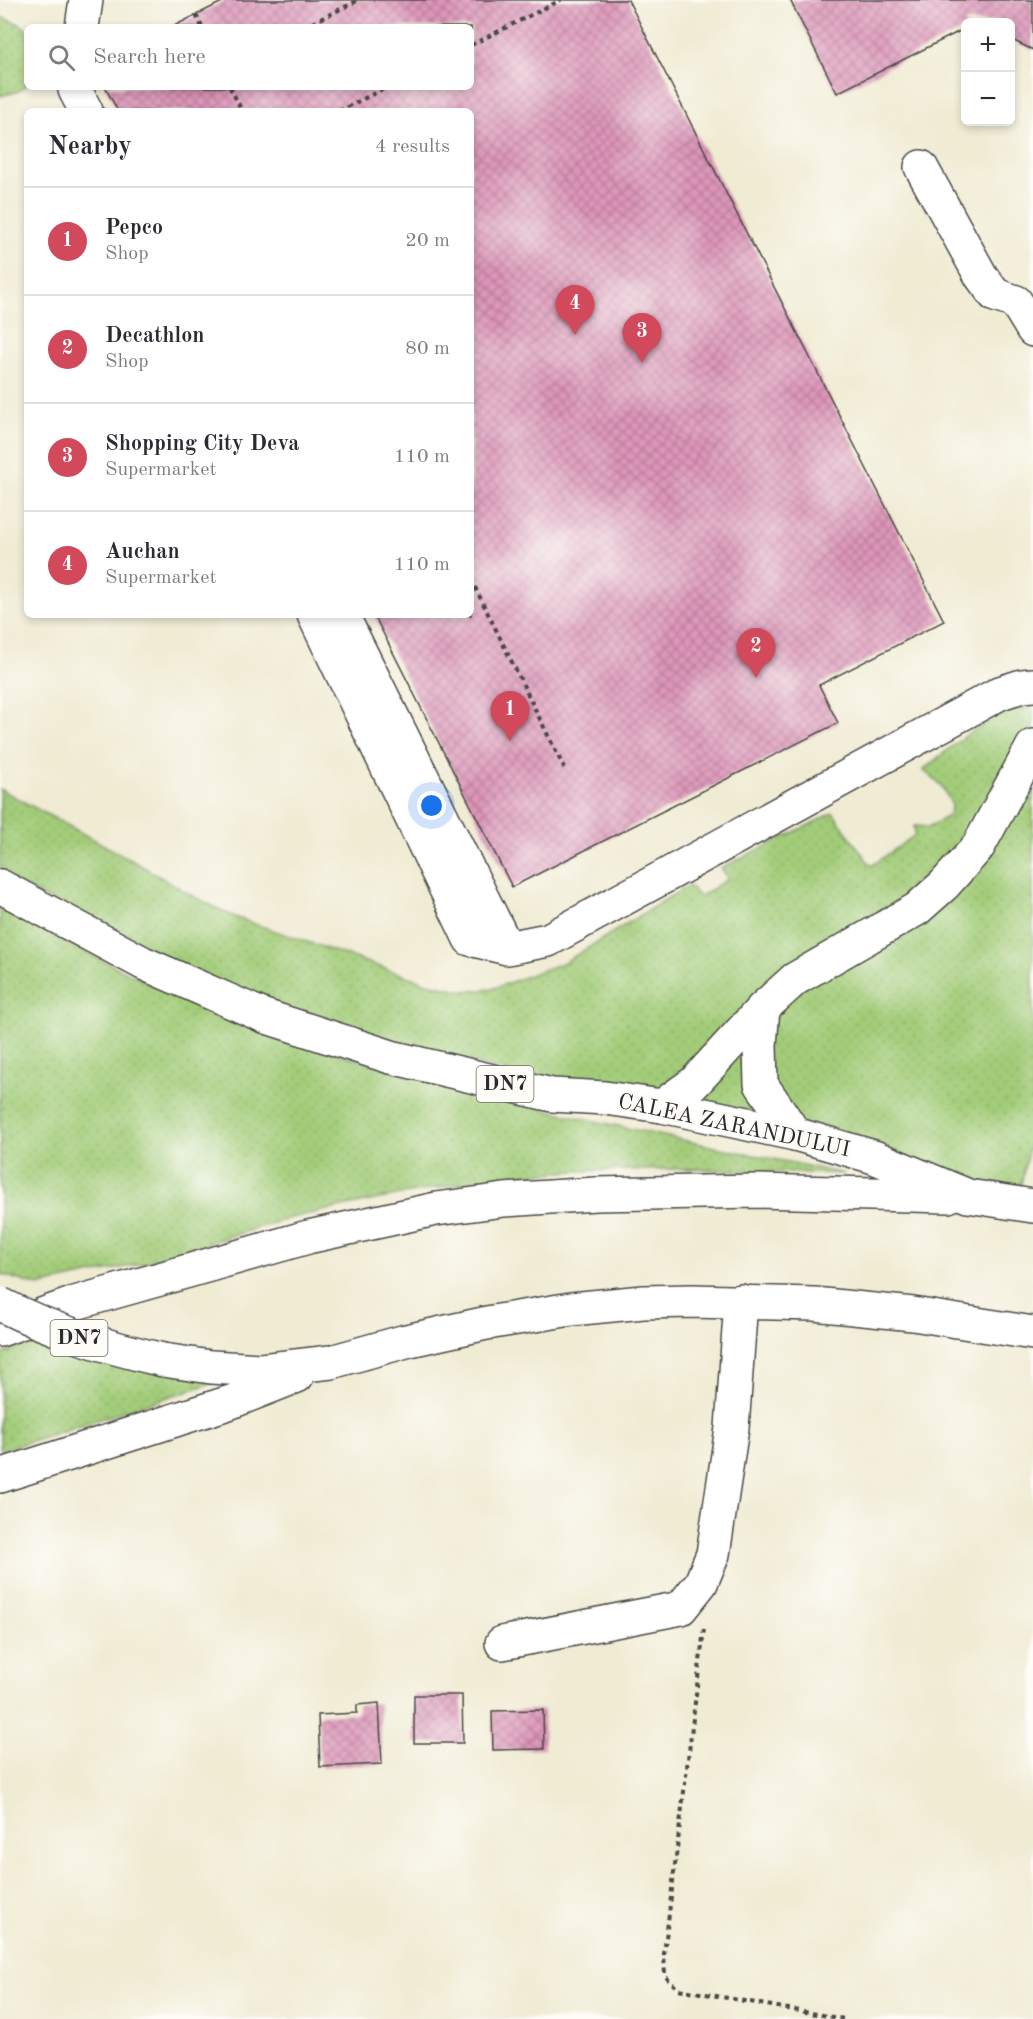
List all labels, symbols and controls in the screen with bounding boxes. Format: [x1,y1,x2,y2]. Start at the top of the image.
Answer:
map controls [961,18,1015,126]
button: + [961,18,1015,72]
search box [24,24,474,90]
icon: search [45,41,78,74]
text: Search here [93,46,206,68]
button: − [961,72,1015,126]
text: Nearby [48,134,132,160]
text: 4 results [375,137,450,157]
text: Pepco [105,217,163,239]
text: 1 [62,231,73,251]
text: 20 m [405,231,450,251]
text: Shop [105,244,149,264]
pin: 4 [556,286,594,335]
pin: 3 [622,314,662,363]
text: Decathlon [105,325,205,347]
text: 2 [62,339,73,359]
text: 80 m [405,339,450,359]
text: Shop [105,352,149,372]
text: Shopping City Deva [105,433,299,455]
text: 3 [62,447,73,467]
text: 110 m [394,447,450,467]
text: Supermarket [105,460,216,480]
text: Auchan [105,541,180,563]
text: 4 [62,555,73,575]
text: 110 m [394,555,450,575]
text: Supermarket [105,568,216,588]
pin: 2 [736,628,776,678]
pin: 1 [490,692,530,741]
your location [417,791,446,820]
road number: DN7 [476,1066,534,1102]
street label: CALEA ZARANDULUI [616,1091,852,1161]
road number: DN7 [50,1320,107,1356]

